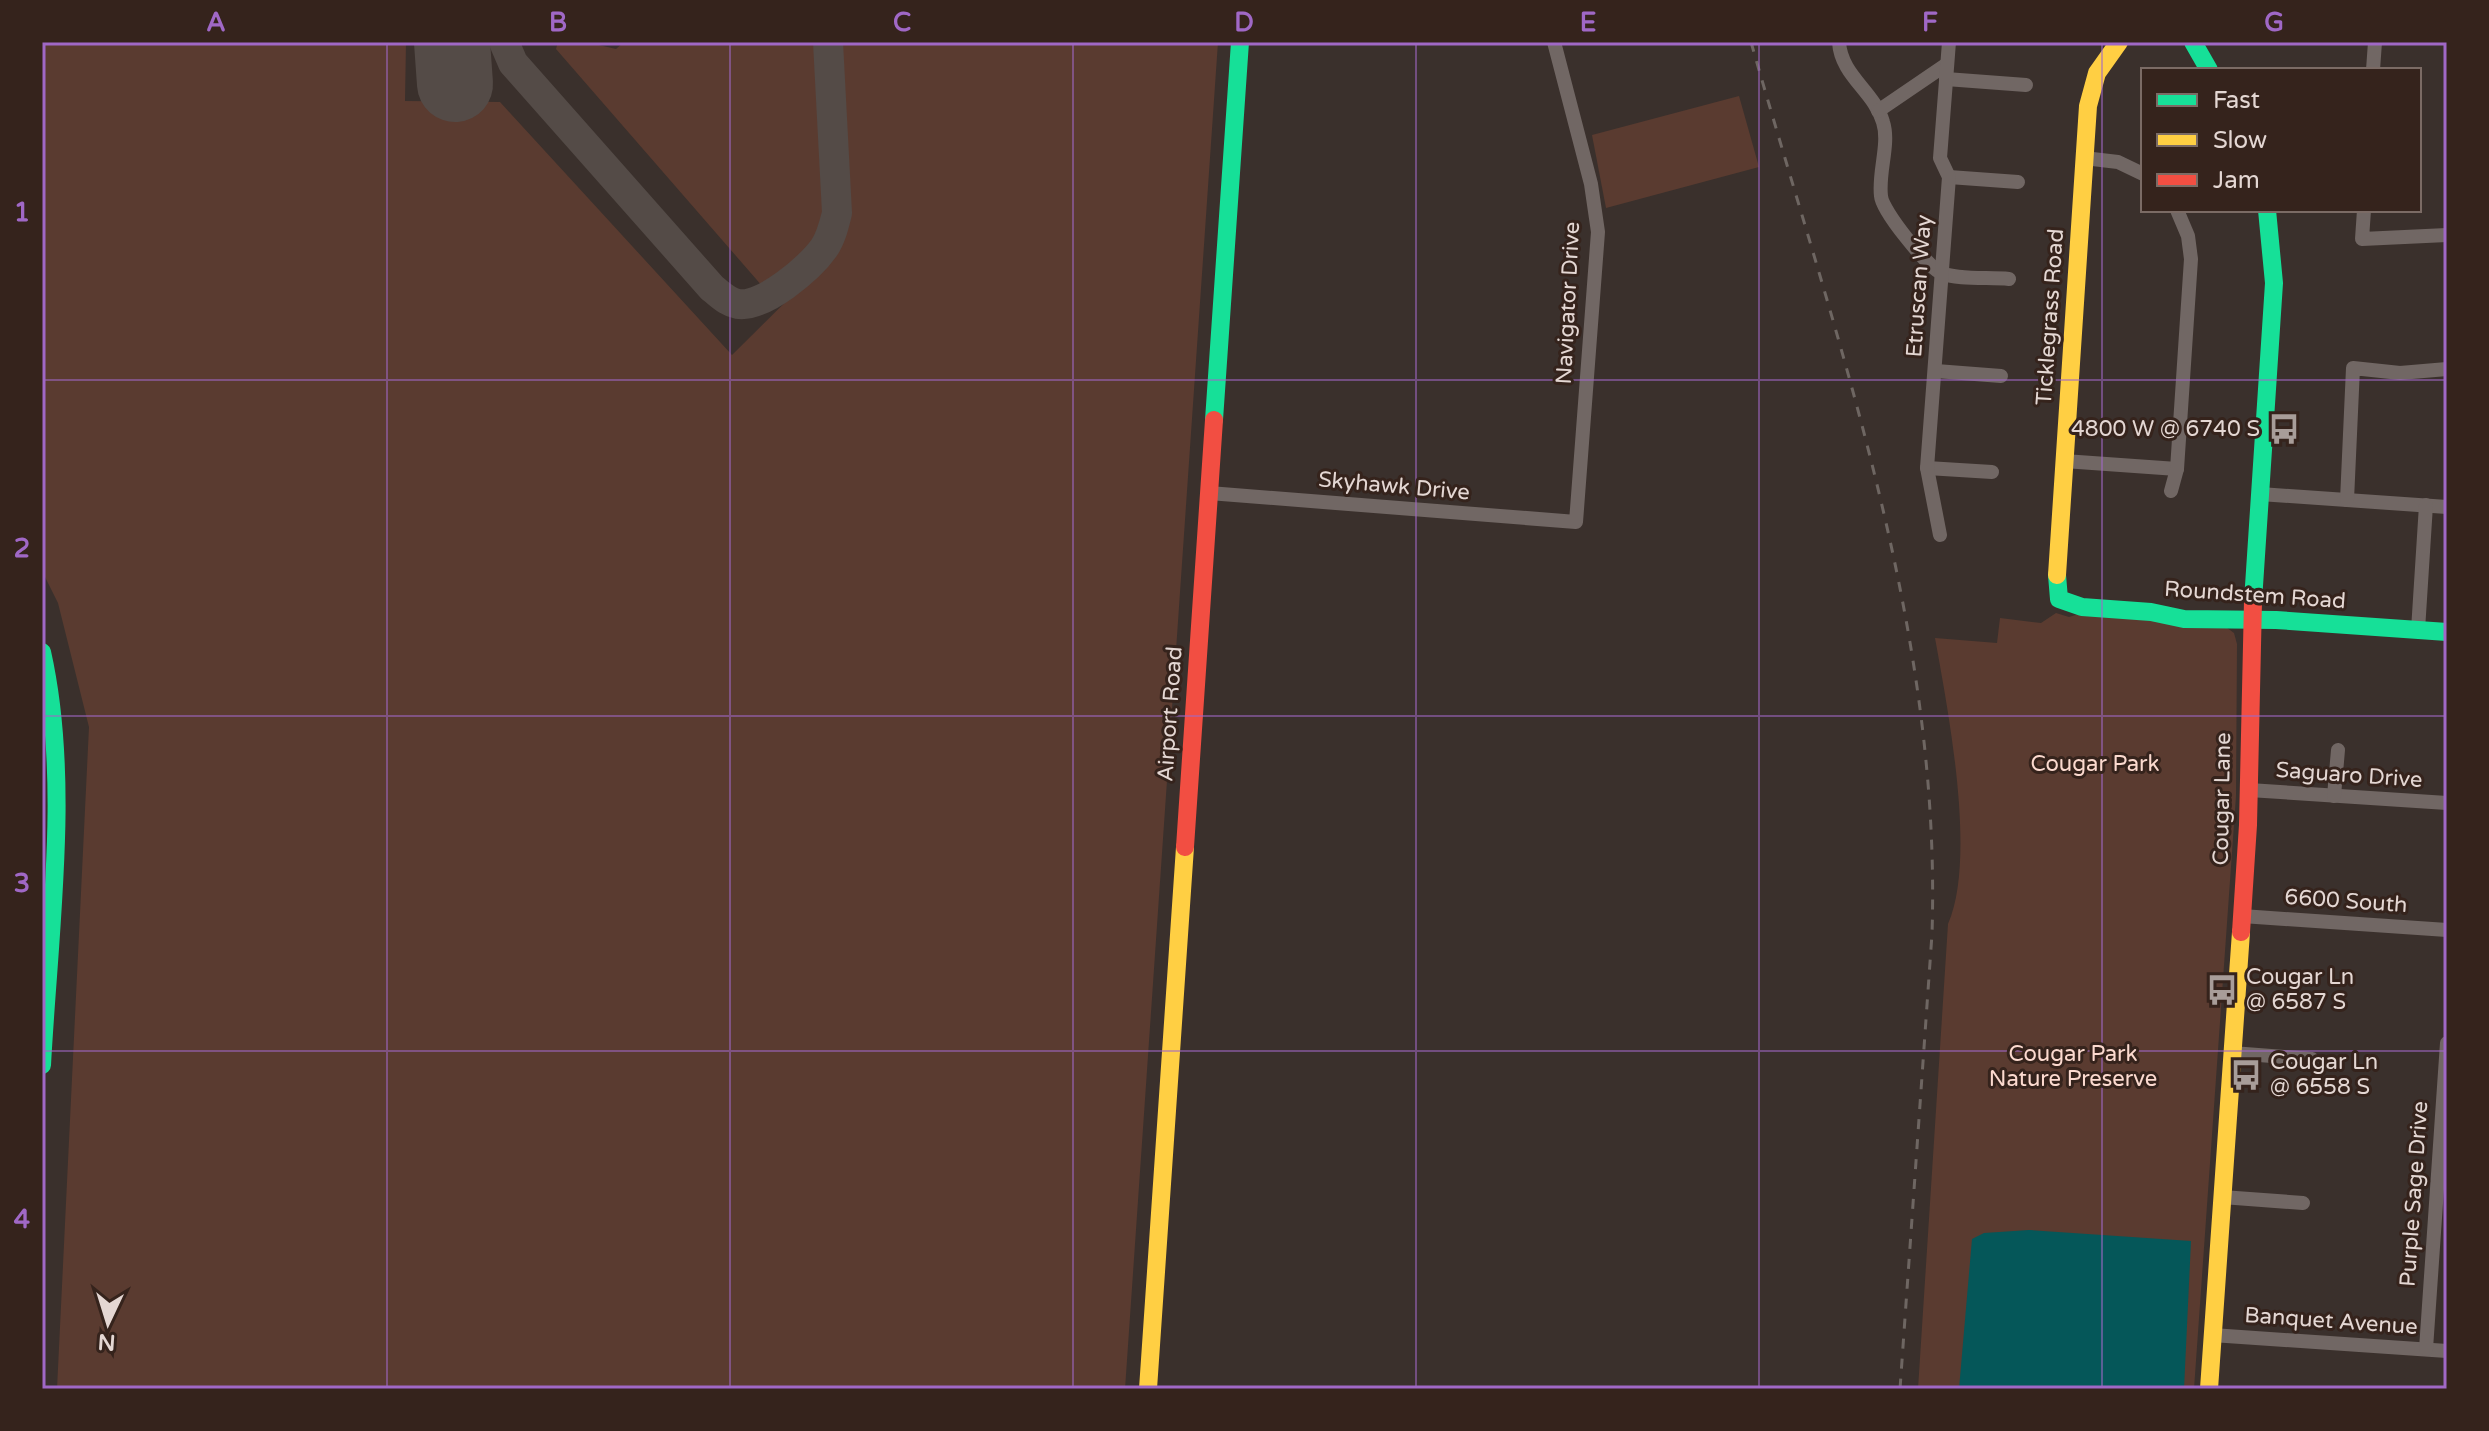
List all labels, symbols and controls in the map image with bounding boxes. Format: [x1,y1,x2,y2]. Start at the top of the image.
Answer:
text: A [206,7,226,38]
text: B [549,7,567,38]
text: C [893,7,911,38]
text: D [1234,7,1254,38]
text: E [1580,7,1596,38]
text: F [1922,7,1938,38]
text: G [2264,7,2284,38]
legend [2141,68,2421,212]
text: Fast [2213,86,2260,115]
text: Slow [2213,126,2267,155]
text: Jam [2213,166,2260,195]
text: 1 [14,197,30,228]
street label: Etruscan Way [1901,214,1937,358]
street label: Navigator Drive [1551,221,1585,385]
street label: Ticklegrass Road [2031,228,2069,406]
bus stop icon: 4800 W @ 6740 S [2267,412,2301,446]
place label: 4800 W @ 6740 S [2071,416,2260,442]
street label: Skyhawk Drive [1317,466,1471,506]
text: 2 [14,533,30,564]
street label: Roundstem Road [2163,576,2347,614]
street label: Airport Road [1152,646,1188,782]
street label: Cougar Lane [2208,732,2236,866]
park label: Cougar Park [2030,751,2160,777]
street label: Saguaro Drive [2275,757,2423,793]
text: 3 [14,868,30,899]
street label: 6600 South [2284,884,2408,918]
place label: Cougar Ln @ 6587 S [2246,964,2354,1015]
bus stop icon: Cougar Ln @ 6587 S [2205,973,2239,1007]
park label: Cougar Park Nature Preserve [1989,1041,2157,1092]
place label: Cougar Ln @ 6558 S [2270,1049,2378,1100]
bus stop icon: Cougar Ln @ 6558 S [2229,1058,2263,1092]
street label: Purple Sage Drive [2395,1100,2433,1288]
text: 4 [14,1204,30,1235]
north arrow [68,1283,148,1363]
street label: Banquet Avenue [2243,1302,2419,1340]
text: N [97,1328,116,1356]

